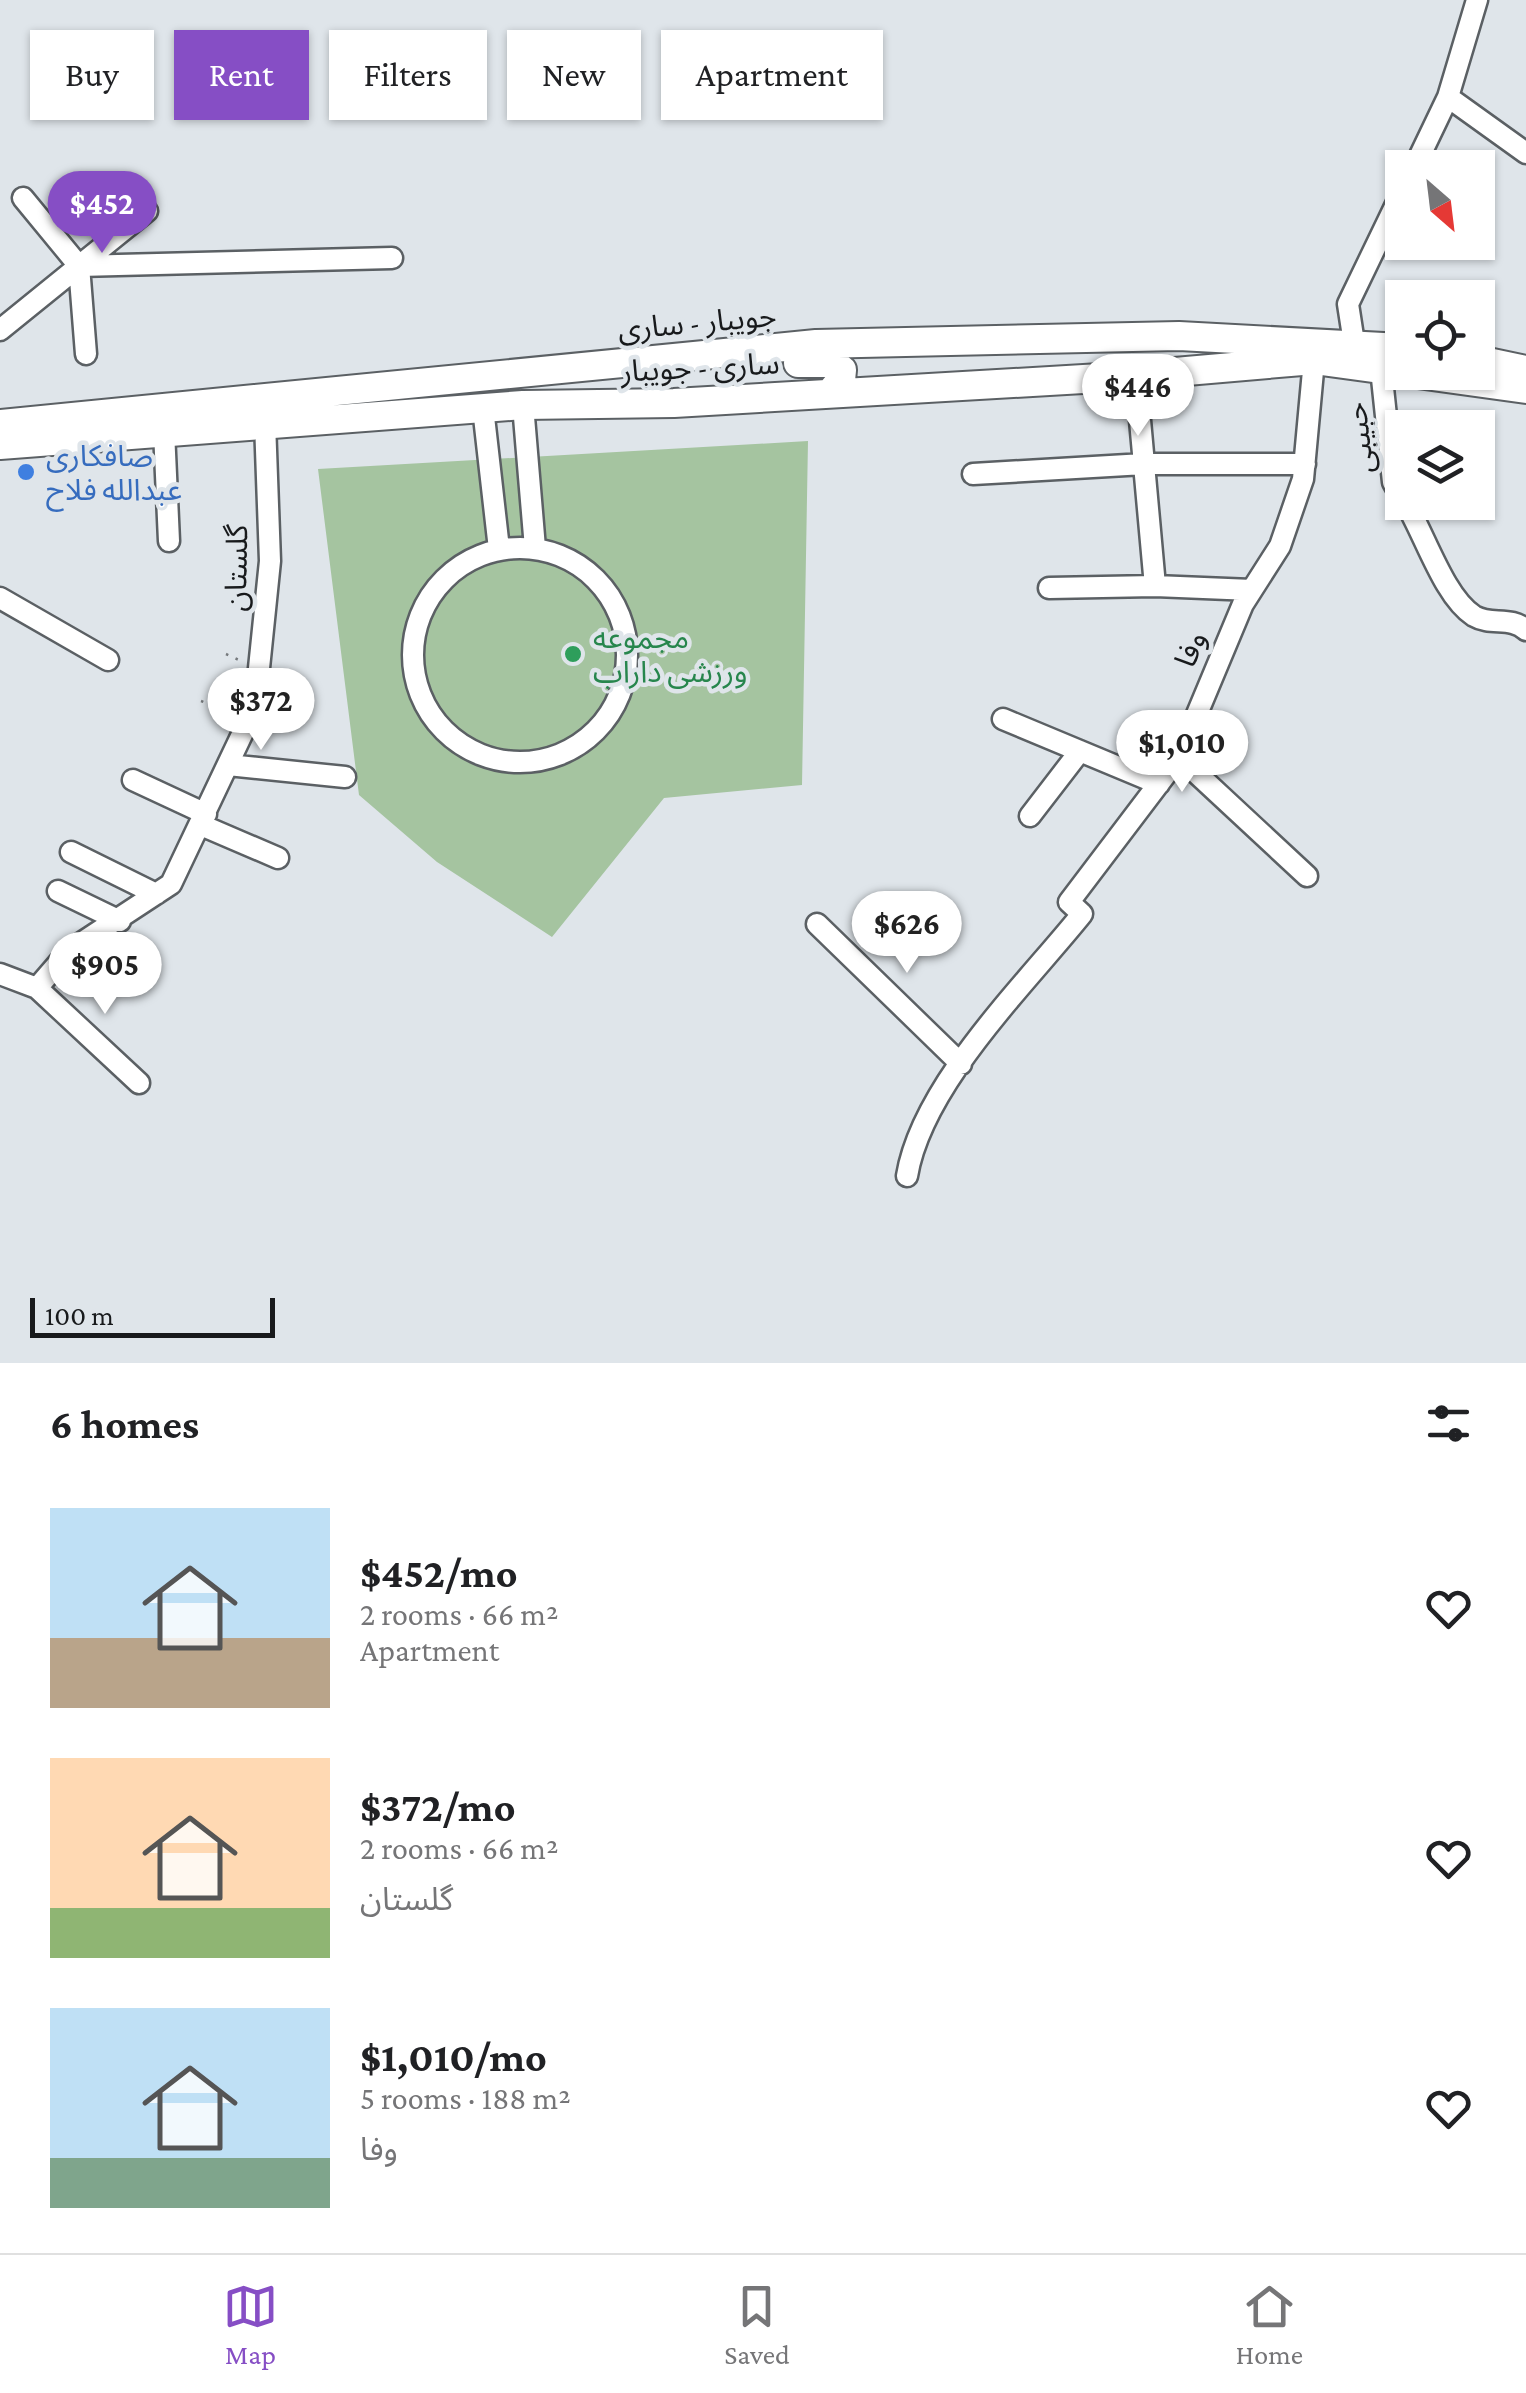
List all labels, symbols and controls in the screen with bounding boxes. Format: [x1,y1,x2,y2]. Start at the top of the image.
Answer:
chip: Buy [30,30,154,120]
chip: Rent [174,30,309,120]
chip: Filters [329,30,487,120]
chip: New [507,30,641,120]
chip: Apartment [661,30,883,120]
north arrow [1385,150,1495,260]
map controls [1385,150,1495,520]
pin: $452 [43,171,161,256]
text: $452 [70,185,134,221]
button: locate [1385,280,1495,390]
street label: جویبار - ساری [616,299,778,346]
street label: ساری - جویبار [619,346,780,389]
pin: $446 [1079,354,1197,439]
text: $446 [1104,368,1172,404]
street label: حبیبی [1338,400,1381,476]
button: layers [1385,410,1495,520]
place label: صافکاری عبدالله فلاح [46,439,182,512]
marker: صافکاری عبدالله فلاح [15,461,37,483]
street label: گلستان [219,523,254,612]
place label: مجموعه ورزشی داراب [593,621,747,689]
street label: وفا [1168,626,1213,672]
marker: مجموعه ورزشی داراب [562,643,584,665]
pin: $372 [202,668,320,753]
text: $372 [230,682,292,718]
pin: $1,010 [1101,710,1263,795]
text: $1,010 [1138,724,1226,760]
pin: $626 [848,891,966,976]
text: $626 [874,905,940,941]
pin: $905 [46,932,164,1017]
text: $905 [71,946,139,982]
scale bar [30,1293,275,1338]
text: 100 m [45,1300,114,1331]
icon: filters [1421,1396,1476,1451]
text: 6 homes [50,1400,199,1447]
icon: home [130,1548,250,1668]
text: $452/mo [360,1549,518,1596]
icon: heart [1421,1581,1476,1636]
text: 2 rooms · 66 m² [360,1596,558,1632]
text: Apartment [360,1632,499,1668]
text: $372/mo [360,1783,516,1830]
icon: home [130,1798,250,1918]
text: 2 rooms · 66 m² [360,1830,558,1866]
icon: heart [1421,1831,1476,1886]
text: گلستان [360,1881,453,1917]
text: $1,010/mo [360,2033,547,2080]
icon: home [130,2048,250,2168]
text: 5 rooms · 188 m² [360,2080,571,2116]
icon: heart [1421,2081,1476,2136]
text: وفا [360,2131,398,2167]
tab: Map [223,2279,278,2370]
tab: Saved [724,2279,790,2370]
tab: Home [1236,2279,1303,2370]

